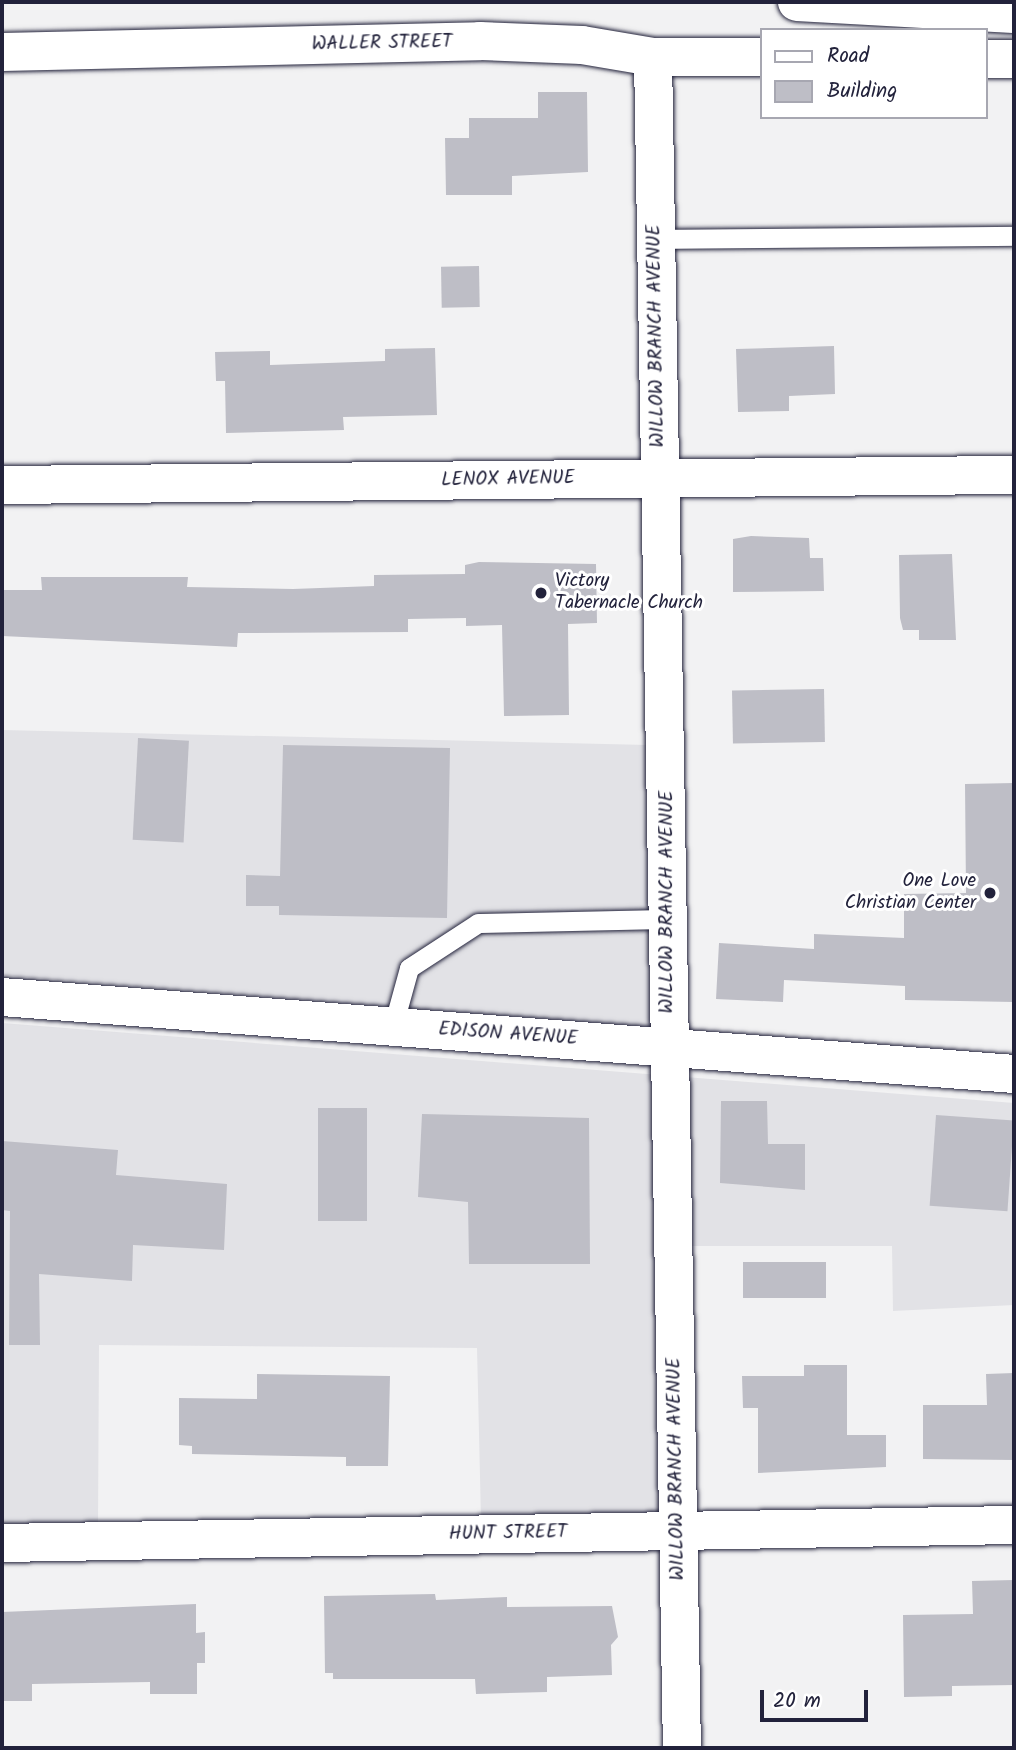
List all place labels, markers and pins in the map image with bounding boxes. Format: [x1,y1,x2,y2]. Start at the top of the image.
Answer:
place label: Victory Tabernacle Church [555,571,703,615]
marker: Victory Tabernacle Church [533,585,549,601]
place label: One Love Christian Center [845,871,976,915]
marker: One Love Christian Center [982,885,998,901]

